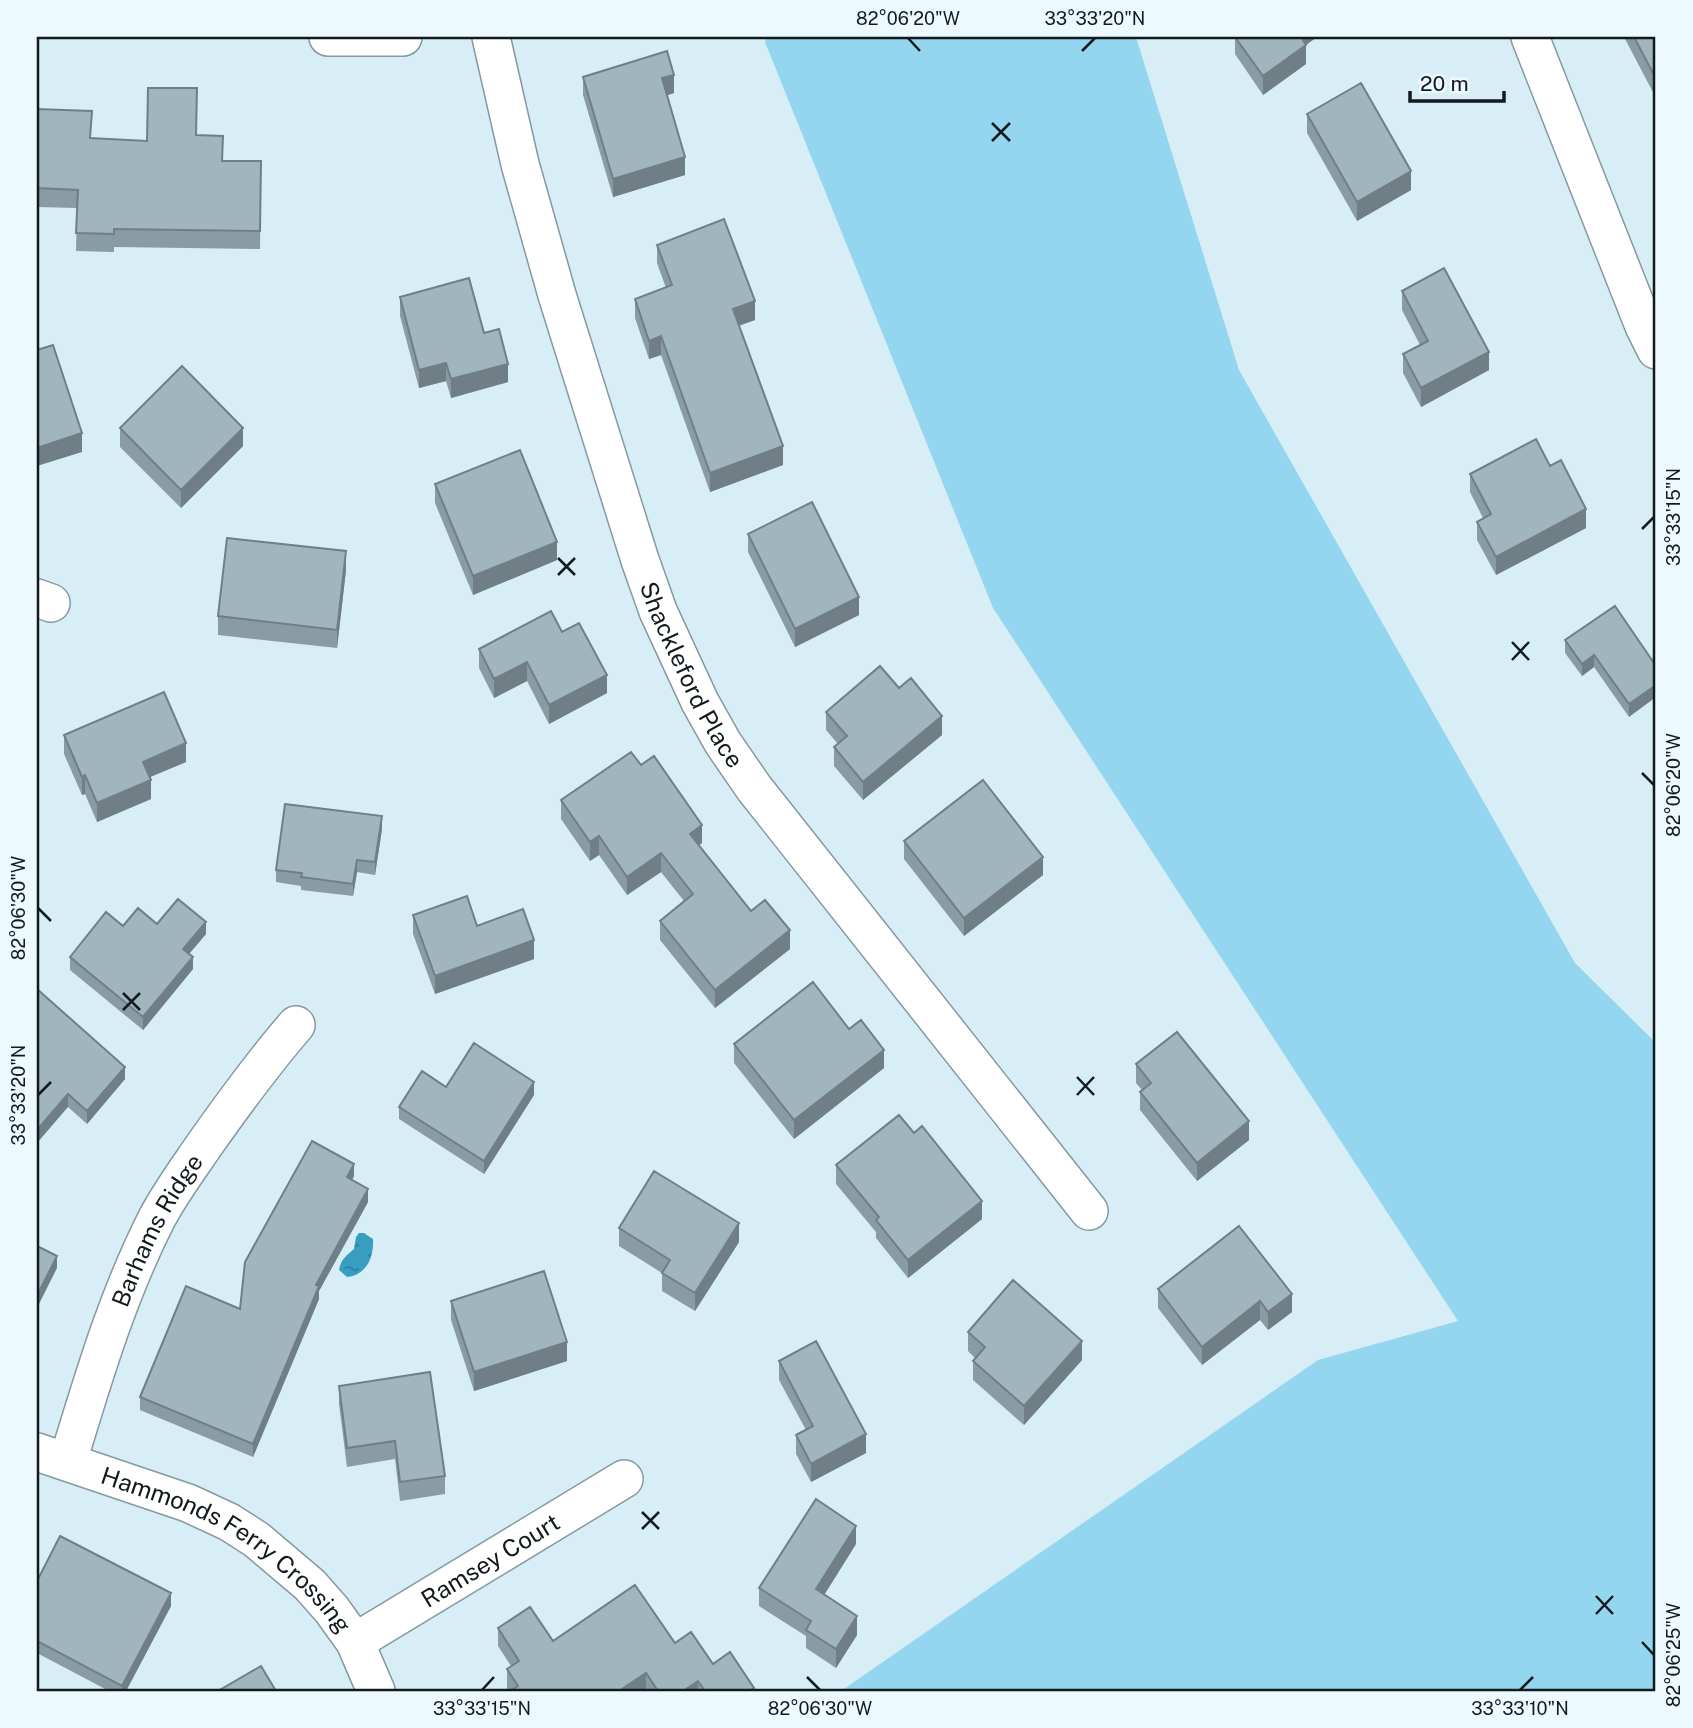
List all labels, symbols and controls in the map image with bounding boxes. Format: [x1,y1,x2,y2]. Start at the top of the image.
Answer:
text: 82°06'20"W [856,8,960,29]
text: 33°33'20"N [1045,8,1145,29]
scale bar [1410,60,1504,104]
text: 20 m [1420,71,1469,96]
text: 33°33'15"N [1663,468,1684,566]
street label: Shackleford Place [635,578,750,773]
text: 82°06'20"W [1663,733,1684,837]
text: 82°06'30"W [8,856,29,960]
text: 33°33'20"N [8,1045,29,1145]
street label: Barhams Ridge [106,1148,208,1311]
street label: Hammonds Ferry Crossing [98,1461,358,1638]
street label: Ramsey Court [416,1508,564,1613]
text: 82°06'25"W [1663,1603,1684,1707]
text: 33°33'15"N [433,1698,531,1719]
text: 82°06'30"W [768,1698,872,1719]
text: 33°33'10"N [1471,1698,1569,1719]

